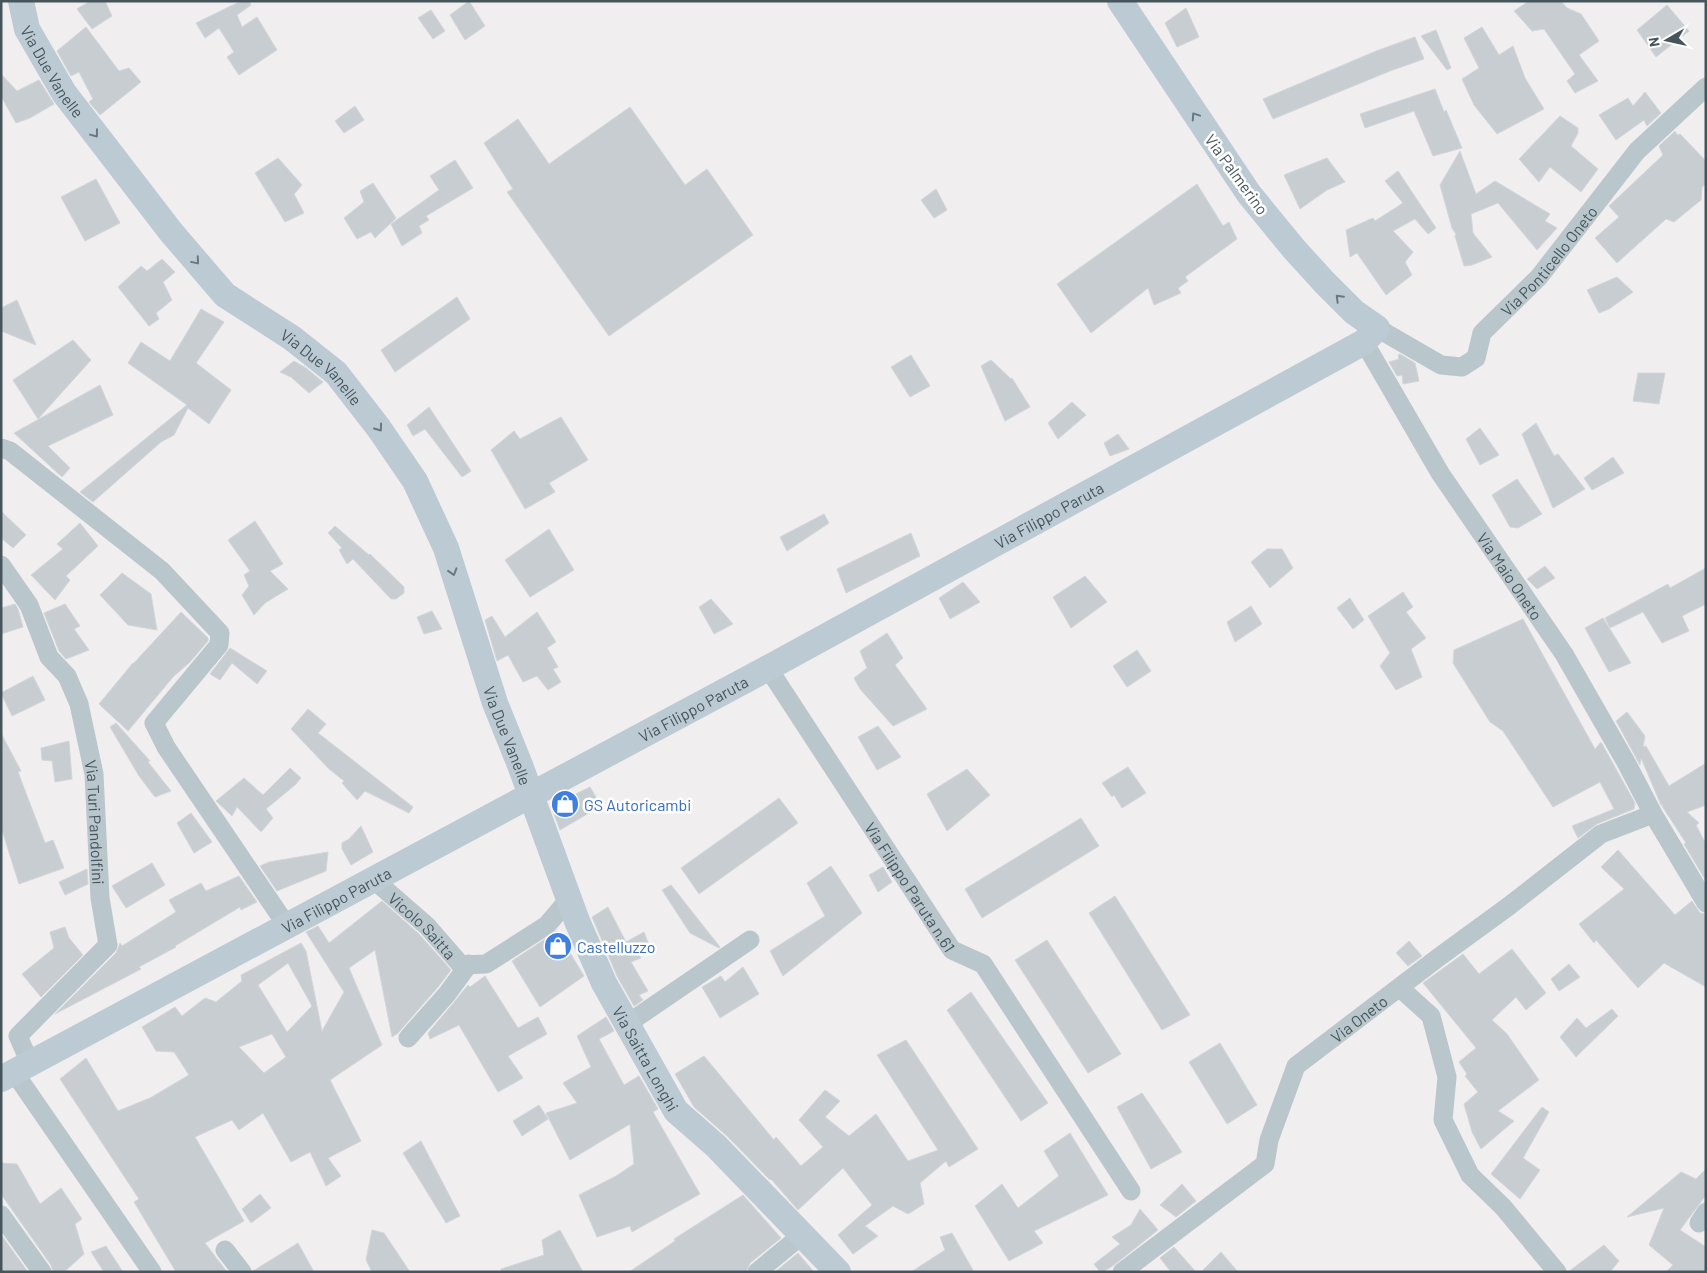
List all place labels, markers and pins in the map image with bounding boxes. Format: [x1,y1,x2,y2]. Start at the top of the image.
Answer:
shop icon: GS Autoricambi [550,789,580,819]
place label: GS Autoricambi [584,795,691,814]
shop icon: Castelluzzo [543,931,573,961]
place label: Castelluzzo [577,937,655,956]

